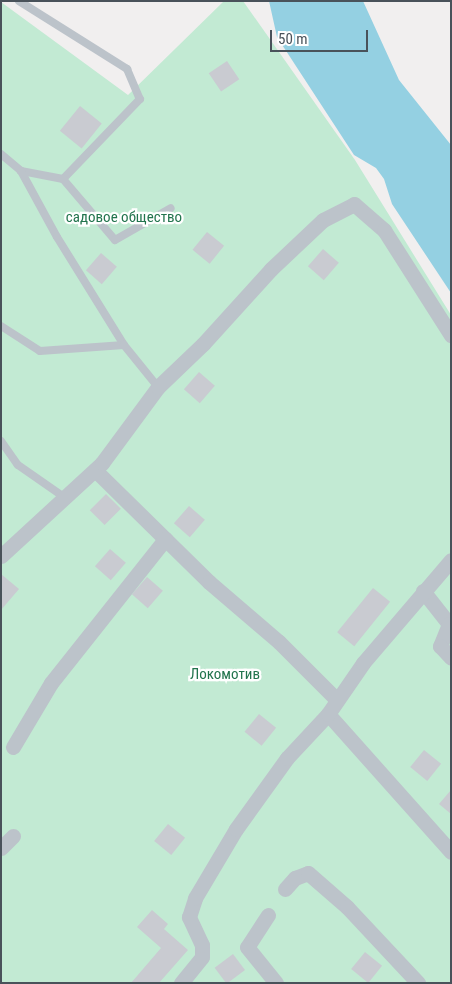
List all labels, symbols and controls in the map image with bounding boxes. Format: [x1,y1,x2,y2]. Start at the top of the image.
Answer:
scale bar [272,20,370,52]
text: 50 m [278,30,308,48]
park label: садовое общество [66,209,182,227]
park label: Локомотив [190,666,260,684]

